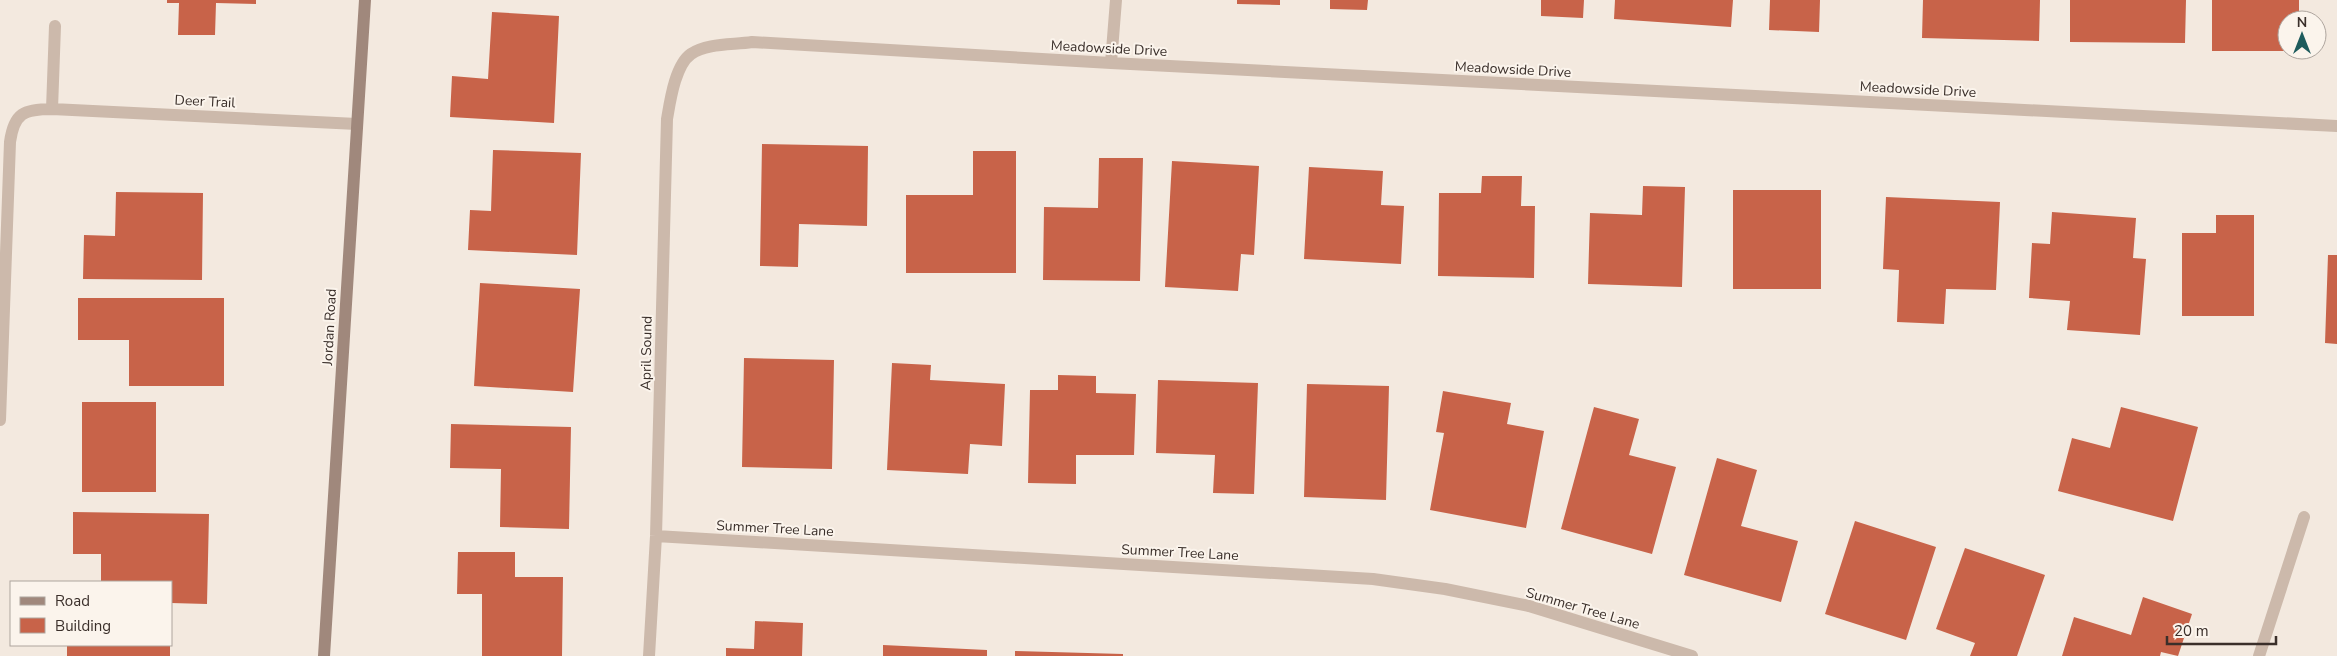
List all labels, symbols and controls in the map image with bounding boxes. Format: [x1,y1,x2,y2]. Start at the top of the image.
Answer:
north arrow [2277,10,2327,60]
text: N [2297,13,2307,32]
street label: Meadowside Drive [1050,36,1168,61]
street label: Meadowside Drive [1454,57,1572,82]
street label: Meadowside Drive [1859,77,1977,102]
street label: Deer Trail [174,90,237,113]
street label: Jordan Road [318,288,341,367]
street label: April Sound [636,315,657,391]
street label: Summer Tree Lane [716,516,834,541]
street label: Summer Tree Lane [1121,540,1239,565]
legend [10,581,172,646]
street label: Summer Tree Lane [1524,583,1642,634]
text: Road [55,591,90,611]
scale bar [2167,614,2276,646]
text: Building [55,616,111,636]
text: 20 m [2174,621,2209,641]

